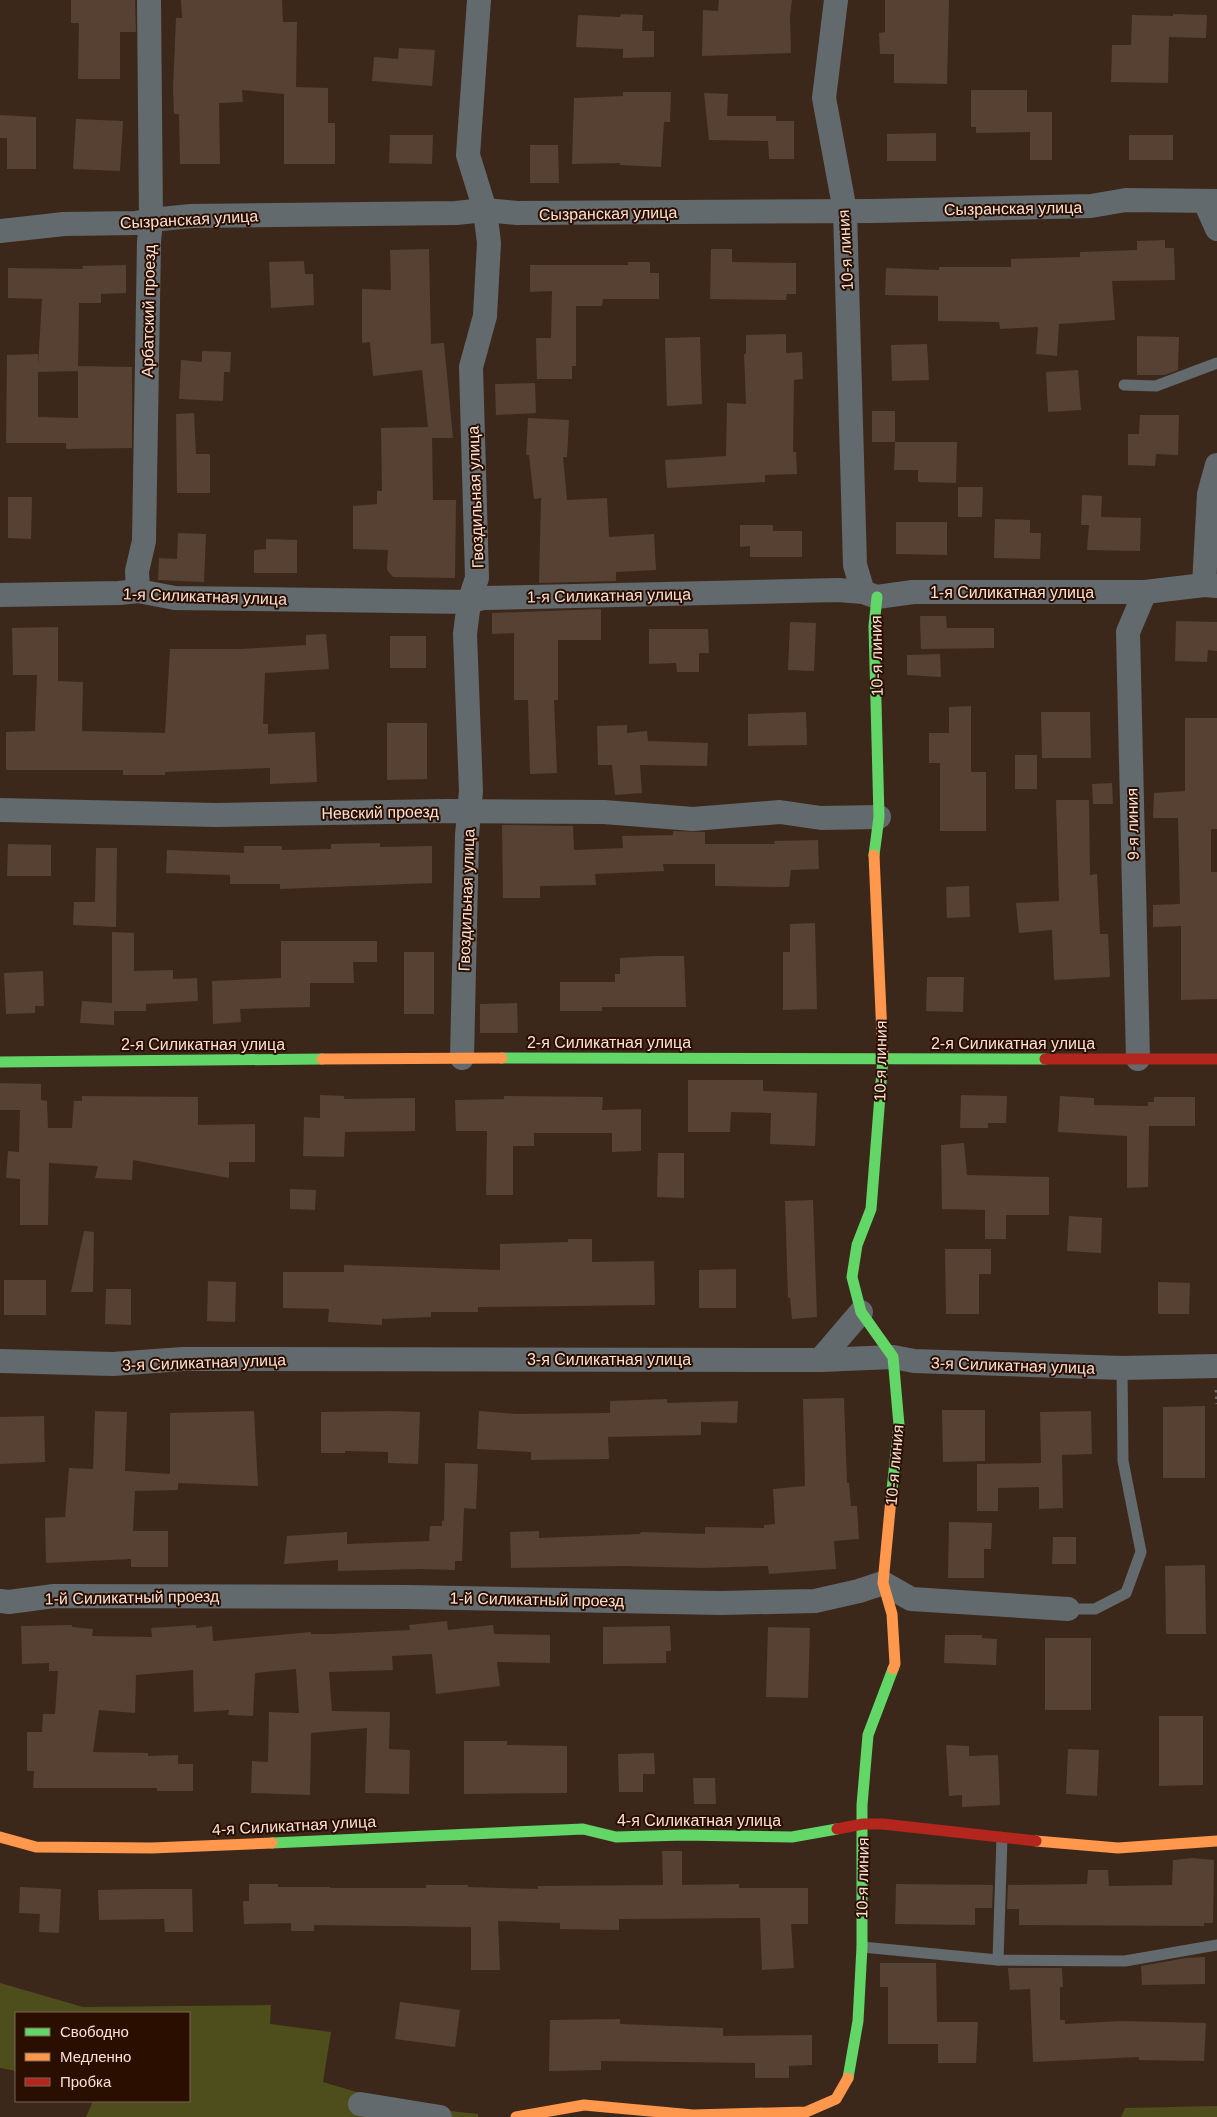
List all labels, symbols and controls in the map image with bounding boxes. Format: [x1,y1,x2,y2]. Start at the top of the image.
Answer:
street label: Сызранская улица [944,199,1082,218]
street label: Сызранская улица [539,204,677,223]
street label: Сызранская улица [119,207,259,232]
street label: 10-я линия [835,209,856,291]
street label: Арбатский проезд [139,244,158,378]
street label: Гвоздильная улица [465,425,486,569]
street label: 1-я Силикатная улица [930,584,1094,601]
street label: 1-я Силикатная улица [123,585,287,608]
street label: 1-я Силикатная улица [527,586,691,605]
street label: 10-я линия [867,615,886,697]
street label: 9-я линия [1123,788,1142,860]
street label: Невский проезд [321,803,440,822]
street label: Гвоздильная улица [456,828,477,972]
street label: 10-я линия [871,1020,890,1102]
street label: 2-я Силикатная улица [527,1034,691,1051]
street label: 2-я Силикатная улица [931,1035,1095,1052]
street label: 2-я Силикатная улица [121,1036,285,1053]
street label: 3-я Силикатная улица [122,1351,286,1374]
street label: 3-я Силикатная улица [527,1351,691,1368]
street label: 3-я Силикатная улица [931,1354,1095,1377]
street label: 10-я линия [883,1424,906,1506]
street label: 1-й Силикатный проезд [45,1587,220,1608]
street label: 1-й Силикатный проезд [450,1589,625,1610]
street label: 4-я Силикатная улица [617,1812,781,1829]
street label: 4-я Силикатная улица [212,1813,377,1838]
street label: 10-я линия [853,1837,872,1919]
legend [15,2012,190,2102]
text: Свободно [60,2023,129,2040]
text: Медленно [60,2048,131,2065]
text: Пробка [60,2073,112,2090]

